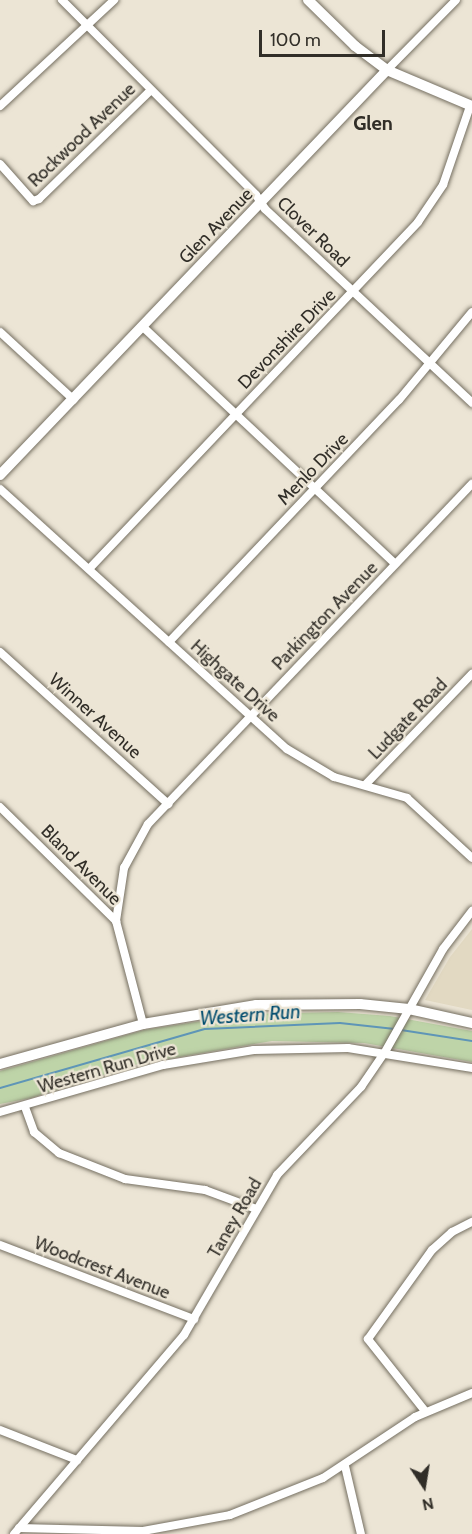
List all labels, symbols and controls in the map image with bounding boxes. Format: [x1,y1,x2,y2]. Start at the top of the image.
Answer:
scale bar [262,18,388,56]
text: 100 m [270,29,321,51]
street label: Rockwood Avenue [24,78,140,192]
district label: Glen [353,111,393,135]
street label: Glen Avenue [175,184,257,268]
street label: Clover Road [273,192,353,272]
street label: Devonshire Drive [234,284,340,394]
street label: Menlo Drive [273,428,353,510]
street label: Parkington Avenue [268,557,382,675]
street label: Highgate Drive [186,635,284,727]
street label: Winner Avenue [44,669,146,763]
street label: Ludgate Road [364,674,452,764]
street label: Bland Avenue [36,820,126,910]
water label: Western Run [199,1000,301,1030]
street label: Western Run Drive [36,1038,178,1098]
street label: Taney Road [204,1174,266,1262]
street label: Woodcrest Avenue [31,1232,173,1304]
north arrow [394,1456,454,1516]
text: N [420,1494,435,1515]

